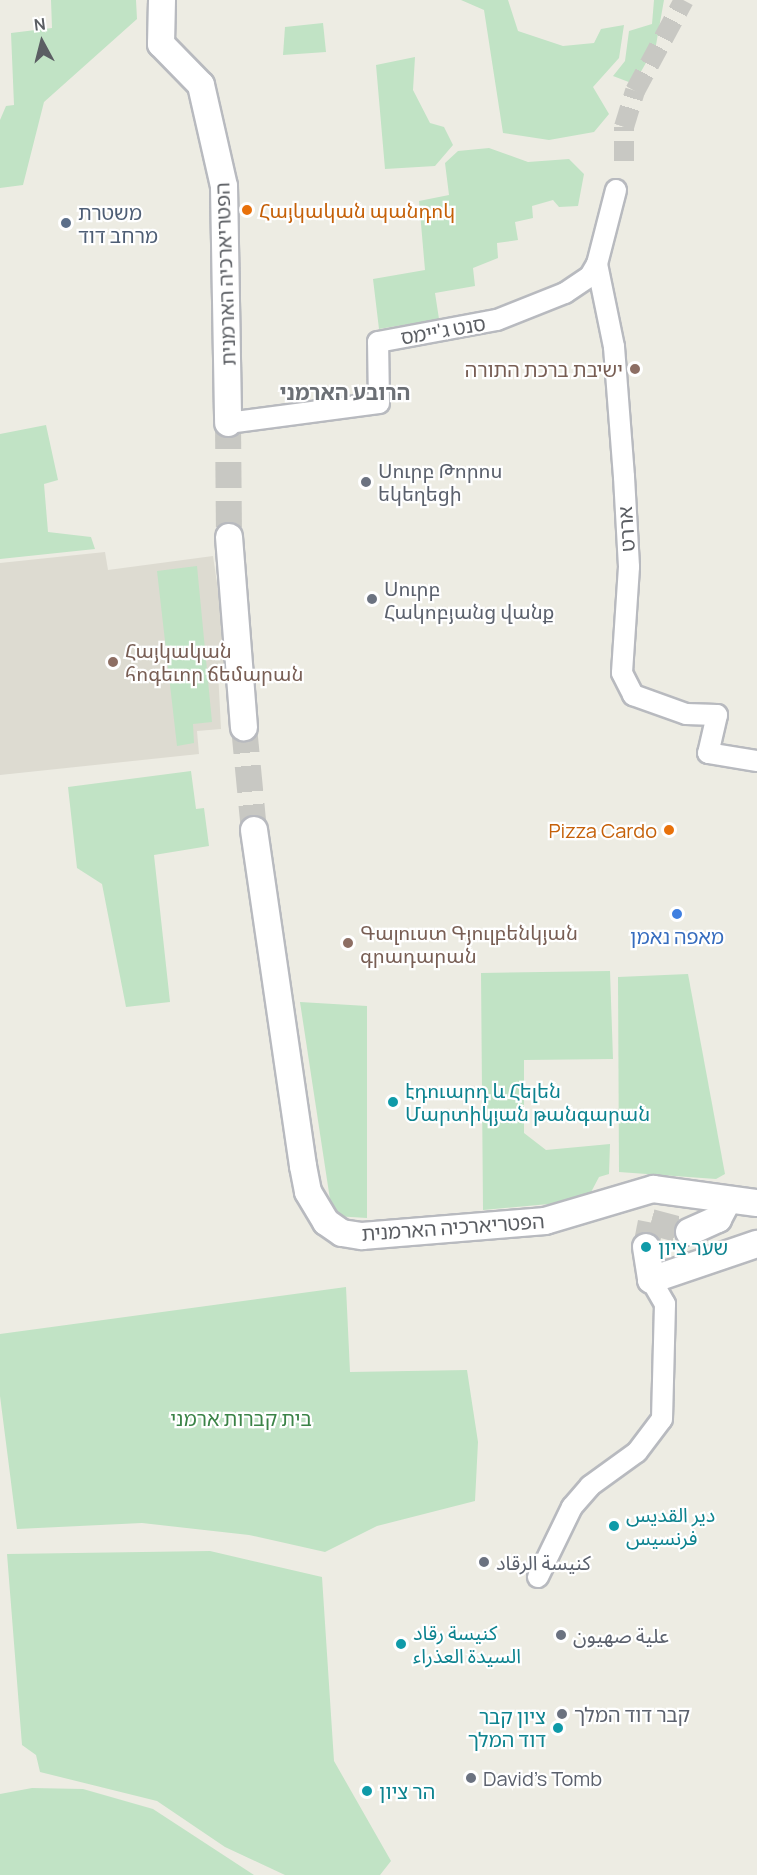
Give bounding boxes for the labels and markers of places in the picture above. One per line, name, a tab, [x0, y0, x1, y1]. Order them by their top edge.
place label: Հայկական պանդոկ	[259, 198, 455, 222]
place label: משטרת מרחב דוד	[78, 200, 158, 247]
marker: Հայկական պանդոկ	[240, 203, 254, 217]
marker: משטרת מרחב דוד	[59, 216, 73, 230]
place label: ישיבת ברכת התורה	[465, 357, 623, 381]
marker: ישיבת ברכת התורה	[628, 362, 642, 376]
place label: Սուրբ Թորոս եկեղեցի	[378, 458, 502, 505]
marker: Սուրբ Թորոս եկեղեցի	[359, 475, 373, 489]
place label: Սուրբ Հակոբյանց վանք	[384, 576, 555, 623]
marker: Սուրբ Հակոբյանց վանք	[365, 592, 379, 606]
place label: Հայկական հոգեւոր ճեմարան	[125, 638, 303, 685]
marker: Հայկական հոգեւոր ճեմարան	[106, 655, 120, 669]
place label: Pizza Cardo	[548, 818, 657, 842]
marker: Pizza Cardo	[662, 823, 676, 837]
marker: מאפה נאמן	[670, 907, 684, 921]
place label: Գալուստ Գյուլբենկյան գրադարան	[360, 920, 578, 967]
place label: מאפה נאמן	[630, 924, 724, 948]
marker: Գալուստ Գյուլբենկյան գրադարան	[341, 936, 355, 950]
place label: էդուարդ և Հելեն Մարտիկյան թանգարան	[405, 1078, 650, 1125]
marker: էդուարդ և Հելեն Մարտիկյան թանգարան	[386, 1095, 400, 1109]
place label: שער ציון	[658, 1235, 728, 1259]
marker: שער ציון	[639, 1240, 653, 1254]
place label: دير القديس فرنسيس	[626, 1502, 715, 1549]
marker: دير القديس فرنسيس	[607, 1519, 621, 1533]
place label: كنيسة الرقاد	[496, 1550, 591, 1574]
marker: كنيسة الرقاد	[477, 1555, 491, 1569]
place label: كنيسة رقاد السيدة العذراء	[413, 1620, 521, 1667]
place label: علية صهيون	[573, 1623, 669, 1647]
marker: علية صهيون	[554, 1628, 568, 1642]
marker: كنيسة رقاد السيدة العذراء	[394, 1637, 408, 1651]
place label: קבר דוד המלך	[574, 1702, 690, 1726]
place label: ציון קבר דוד המלך	[468, 1704, 546, 1751]
marker: קבר דוד המלך	[555, 1707, 569, 1721]
marker: ציון קבר דוד המלך	[551, 1721, 565, 1735]
place label: David's Tomb	[483, 1766, 602, 1790]
marker: David's Tomb	[464, 1771, 478, 1785]
place label: הר ציון	[379, 1779, 435, 1803]
marker: הר ציון	[360, 1784, 374, 1798]

